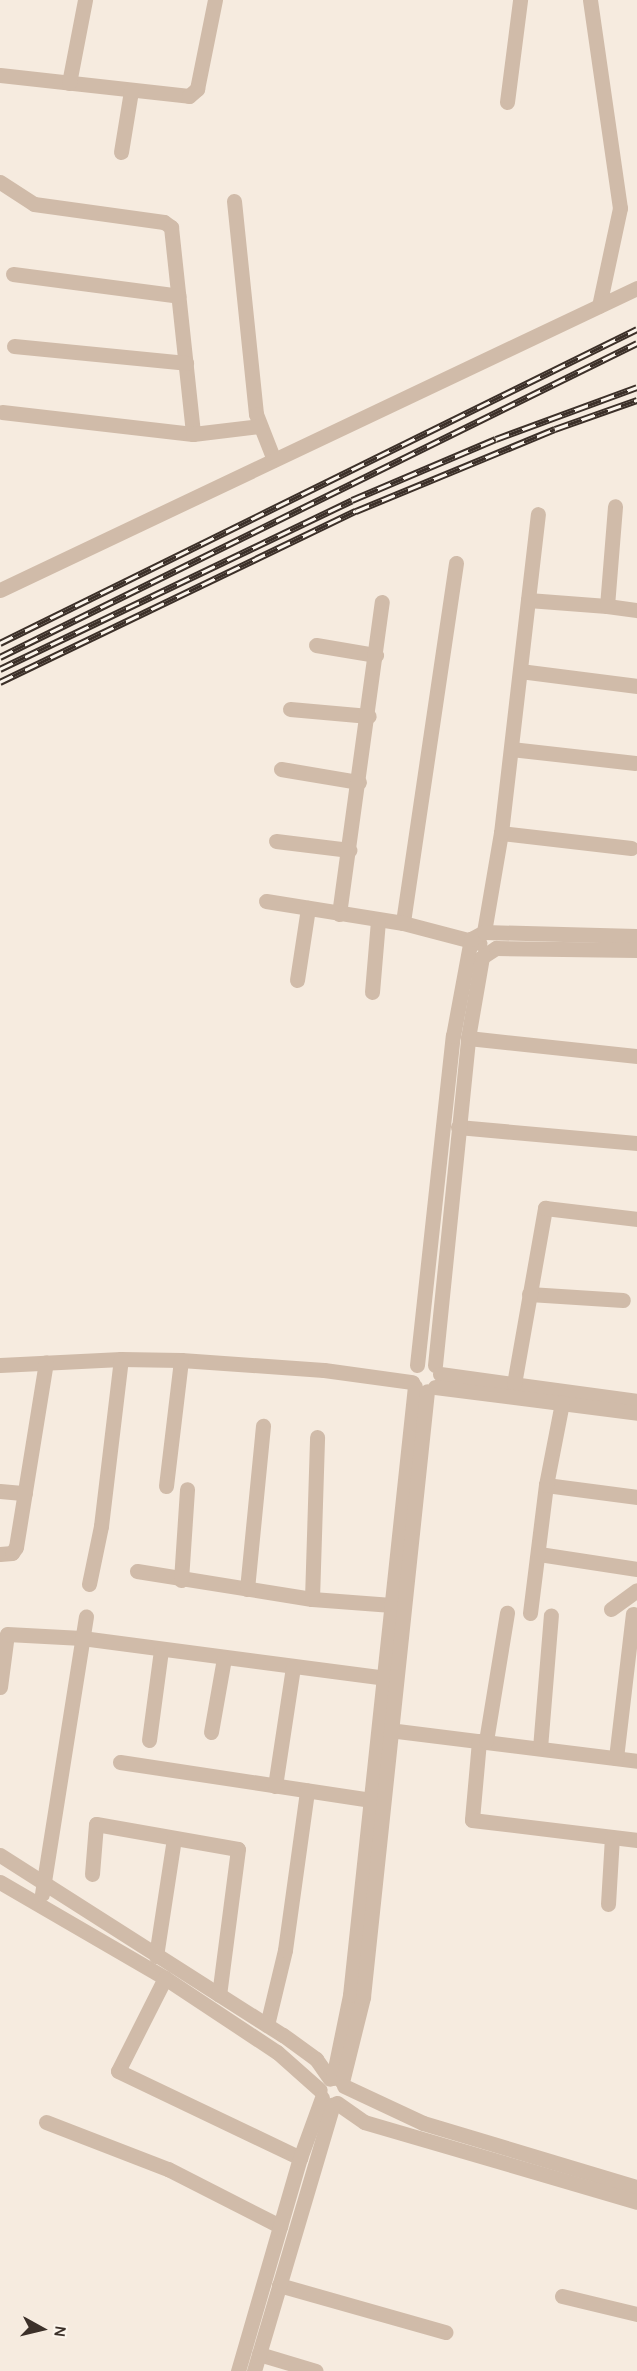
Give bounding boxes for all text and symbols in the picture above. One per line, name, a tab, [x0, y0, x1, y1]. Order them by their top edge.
north arrow	[12, 2299, 72, 2359]
text: N	[50, 2325, 71, 2339]

